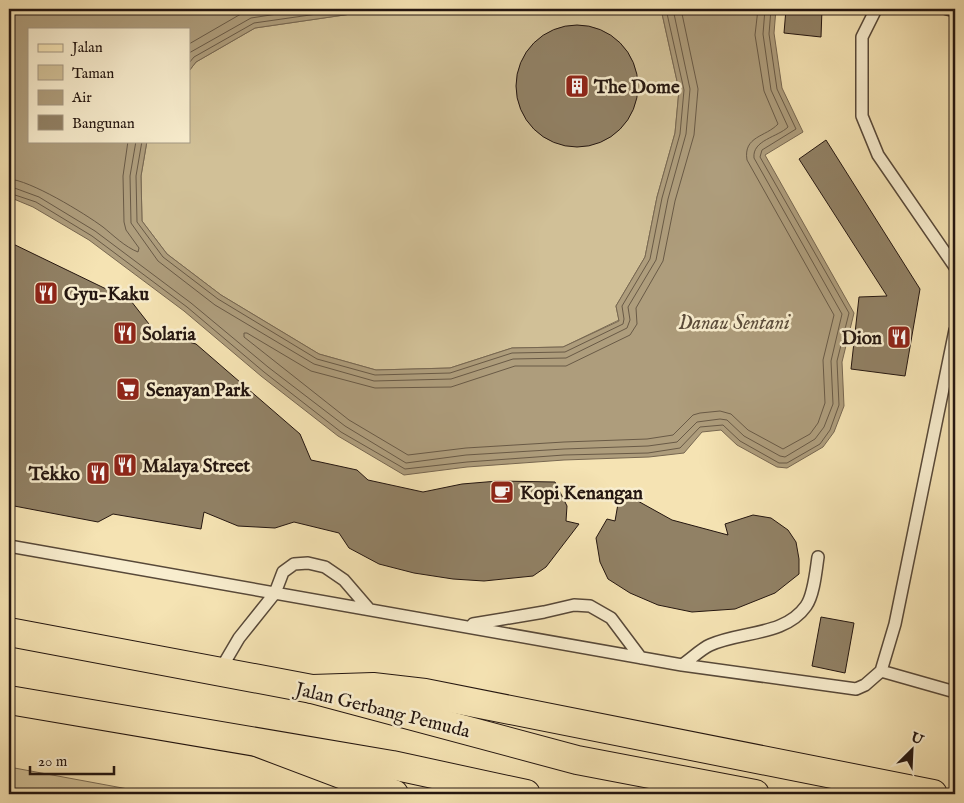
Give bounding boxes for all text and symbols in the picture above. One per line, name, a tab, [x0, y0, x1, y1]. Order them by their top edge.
legend	[28, 28, 190, 142]
text: Jalan	[70, 38, 103, 57]
text: Taman	[72, 64, 114, 83]
building icon: The Dome	[564, 73, 590, 99]
place label: The Dome	[593, 76, 680, 100]
text: Air	[71, 88, 92, 107]
text: Bangunan	[72, 114, 135, 133]
restaurant icon: Gyu-Kaku	[33, 280, 59, 306]
place label: Gyu-Kaku	[64, 283, 149, 307]
water label: Danau Sentani	[678, 311, 791, 336]
restaurant icon: Solaria	[112, 320, 138, 346]
place label: Solaria	[142, 323, 196, 347]
restaurant icon: Dion	[886, 324, 912, 350]
place label: Dion	[841, 327, 882, 351]
supermarket icon: Senayan Park	[115, 376, 141, 402]
place label: Senayan Park	[146, 379, 251, 403]
restaurant icon: Malaya Street	[112, 452, 138, 478]
place label: Malaya Street	[142, 455, 251, 479]
restaurant icon: Tekko	[85, 460, 111, 486]
place label: Tekko	[28, 463, 80, 487]
cafe icon: Kopi Kenangan	[489, 479, 515, 505]
place label: Kopi Kenangan	[520, 482, 643, 506]
street label: Jalan Gerbang Pemuda	[291, 677, 473, 744]
north arrow	[886, 726, 936, 776]
text: U	[907, 728, 927, 750]
scale bar	[30, 743, 114, 775]
text: 20 m	[38, 752, 68, 771]

